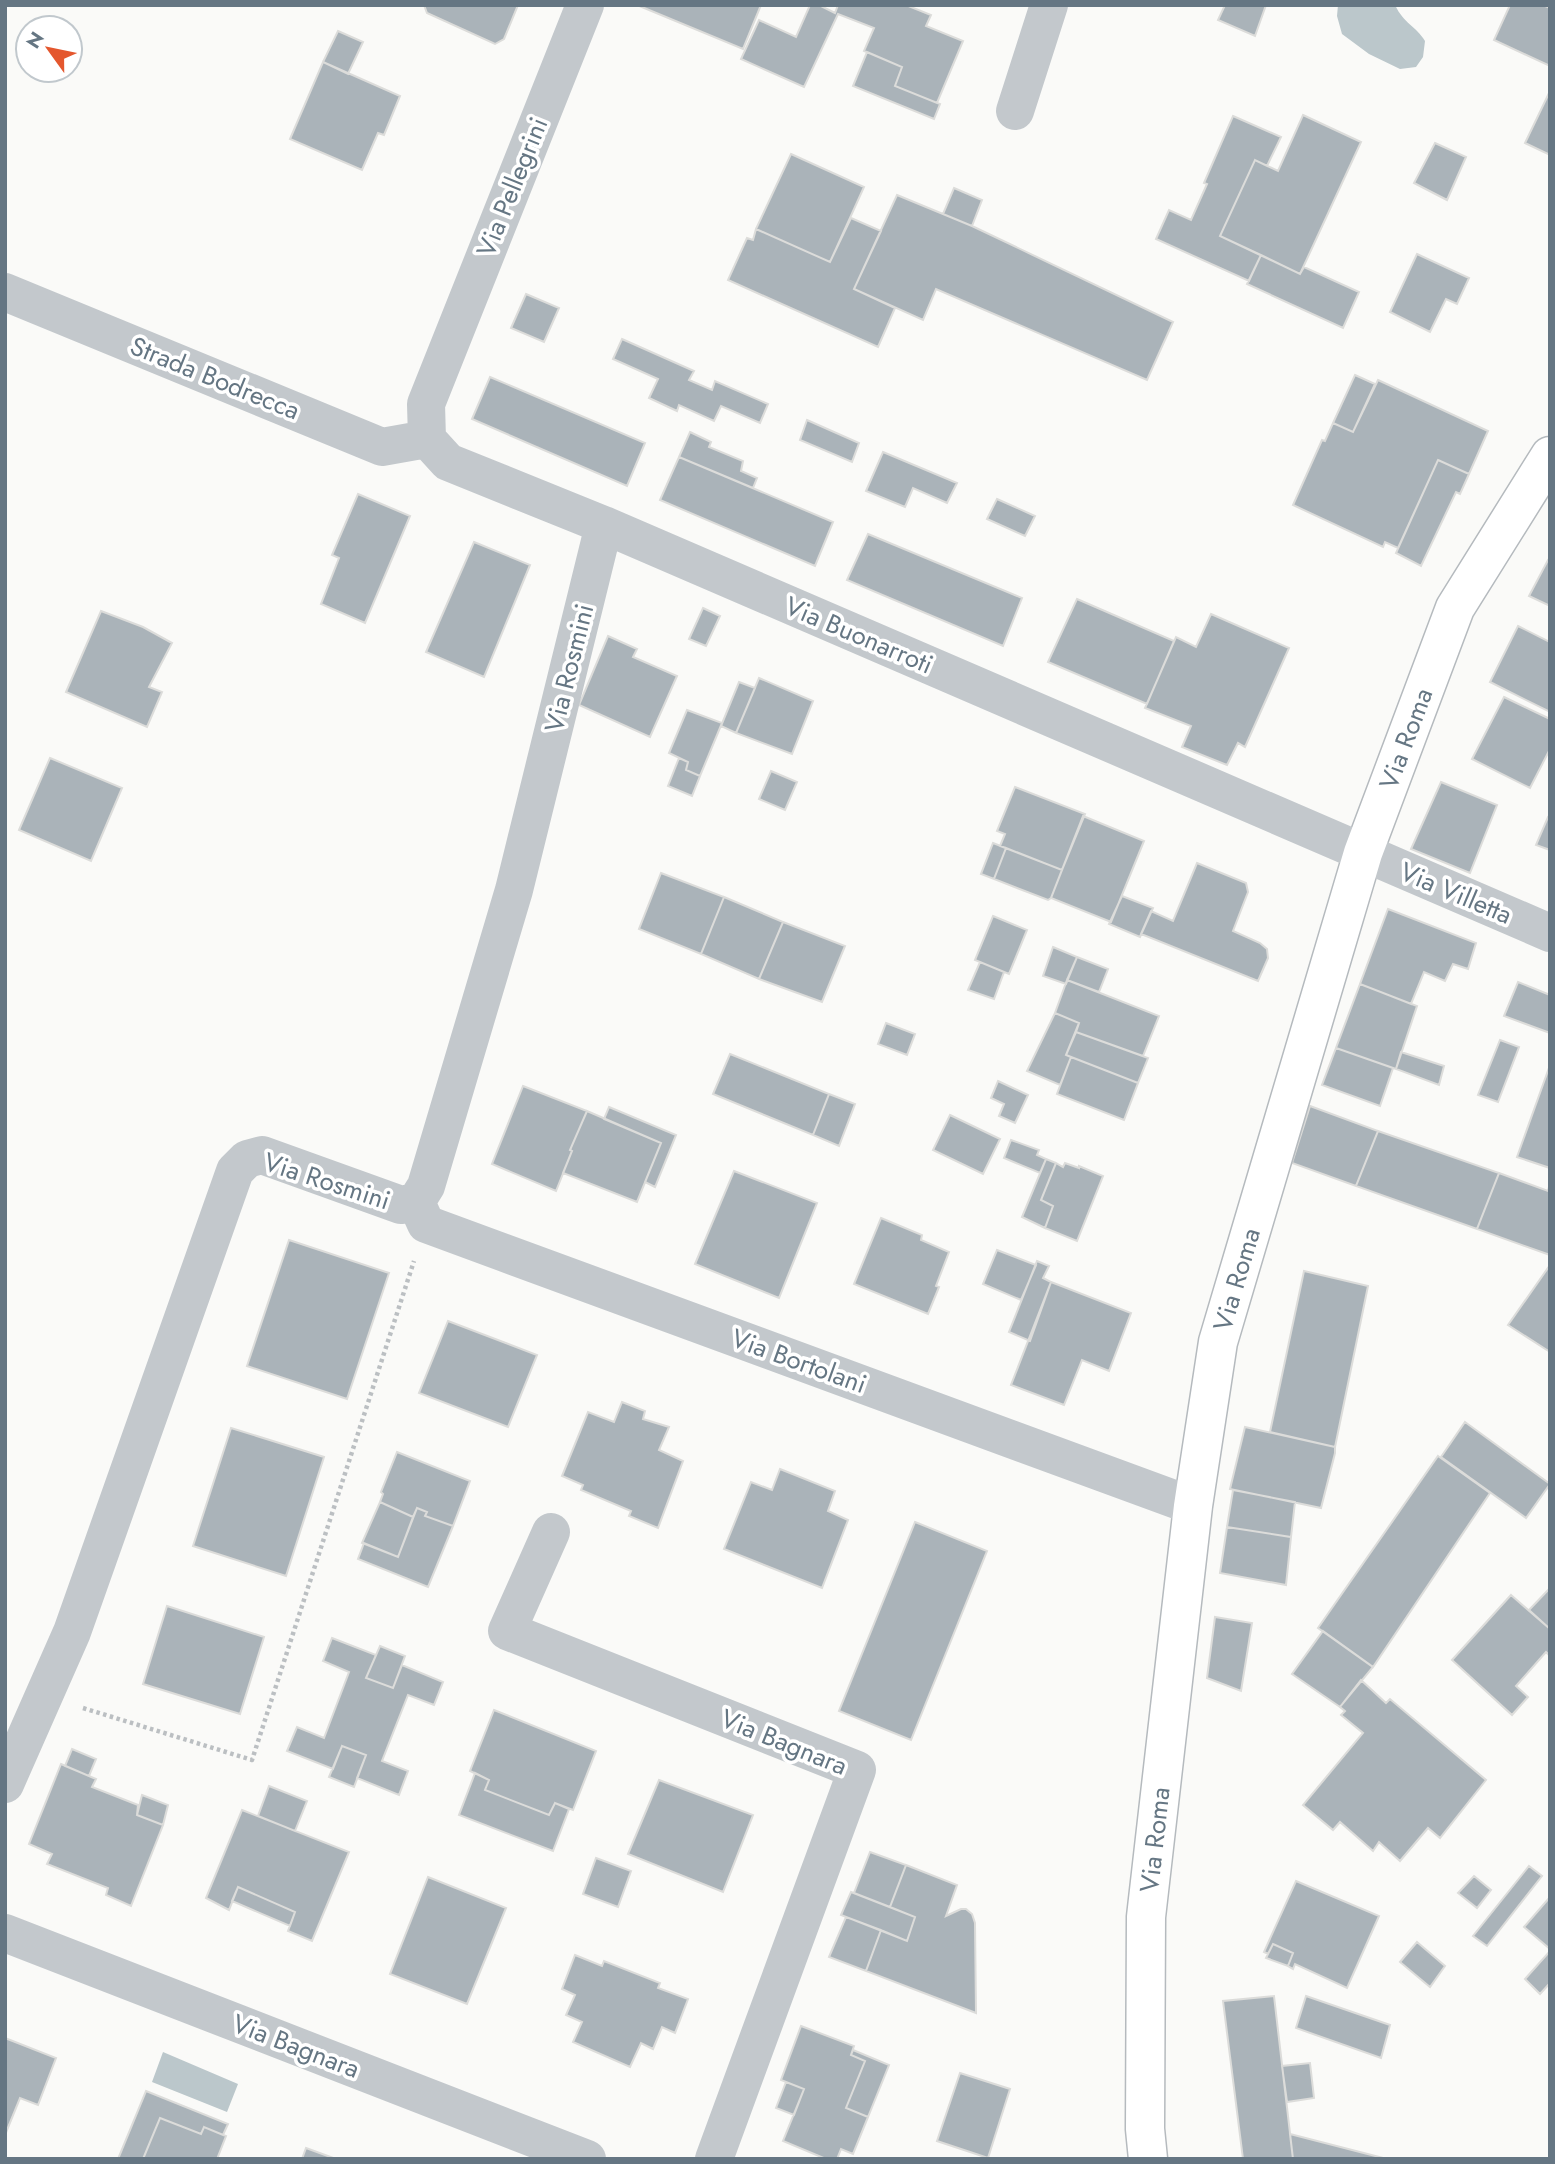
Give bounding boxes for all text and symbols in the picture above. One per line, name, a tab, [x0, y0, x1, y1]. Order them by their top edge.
north arrow	[14, 14, 84, 84]
text: N	[20, 26, 51, 54]
street label: Via Pellegrini	[467, 112, 557, 262]
street label: Strada Bodrecca	[125, 327, 305, 429]
street label: Via Buonarroti	[779, 587, 939, 683]
street label: Via Rosmini	[535, 600, 603, 736]
street label: Via Roma	[1370, 682, 1442, 795]
street label: Via Villetta	[1394, 852, 1518, 934]
street label: Via Rosmini	[259, 1143, 395, 1219]
street label: Via Roma	[1203, 1223, 1270, 1336]
street label: Via Bortolani	[726, 1319, 872, 1403]
street label: Via Bagnara	[715, 1699, 853, 1785]
street label: Via Roma	[1130, 1785, 1180, 1894]
street label: Via Bagnara	[227, 2004, 365, 2088]

